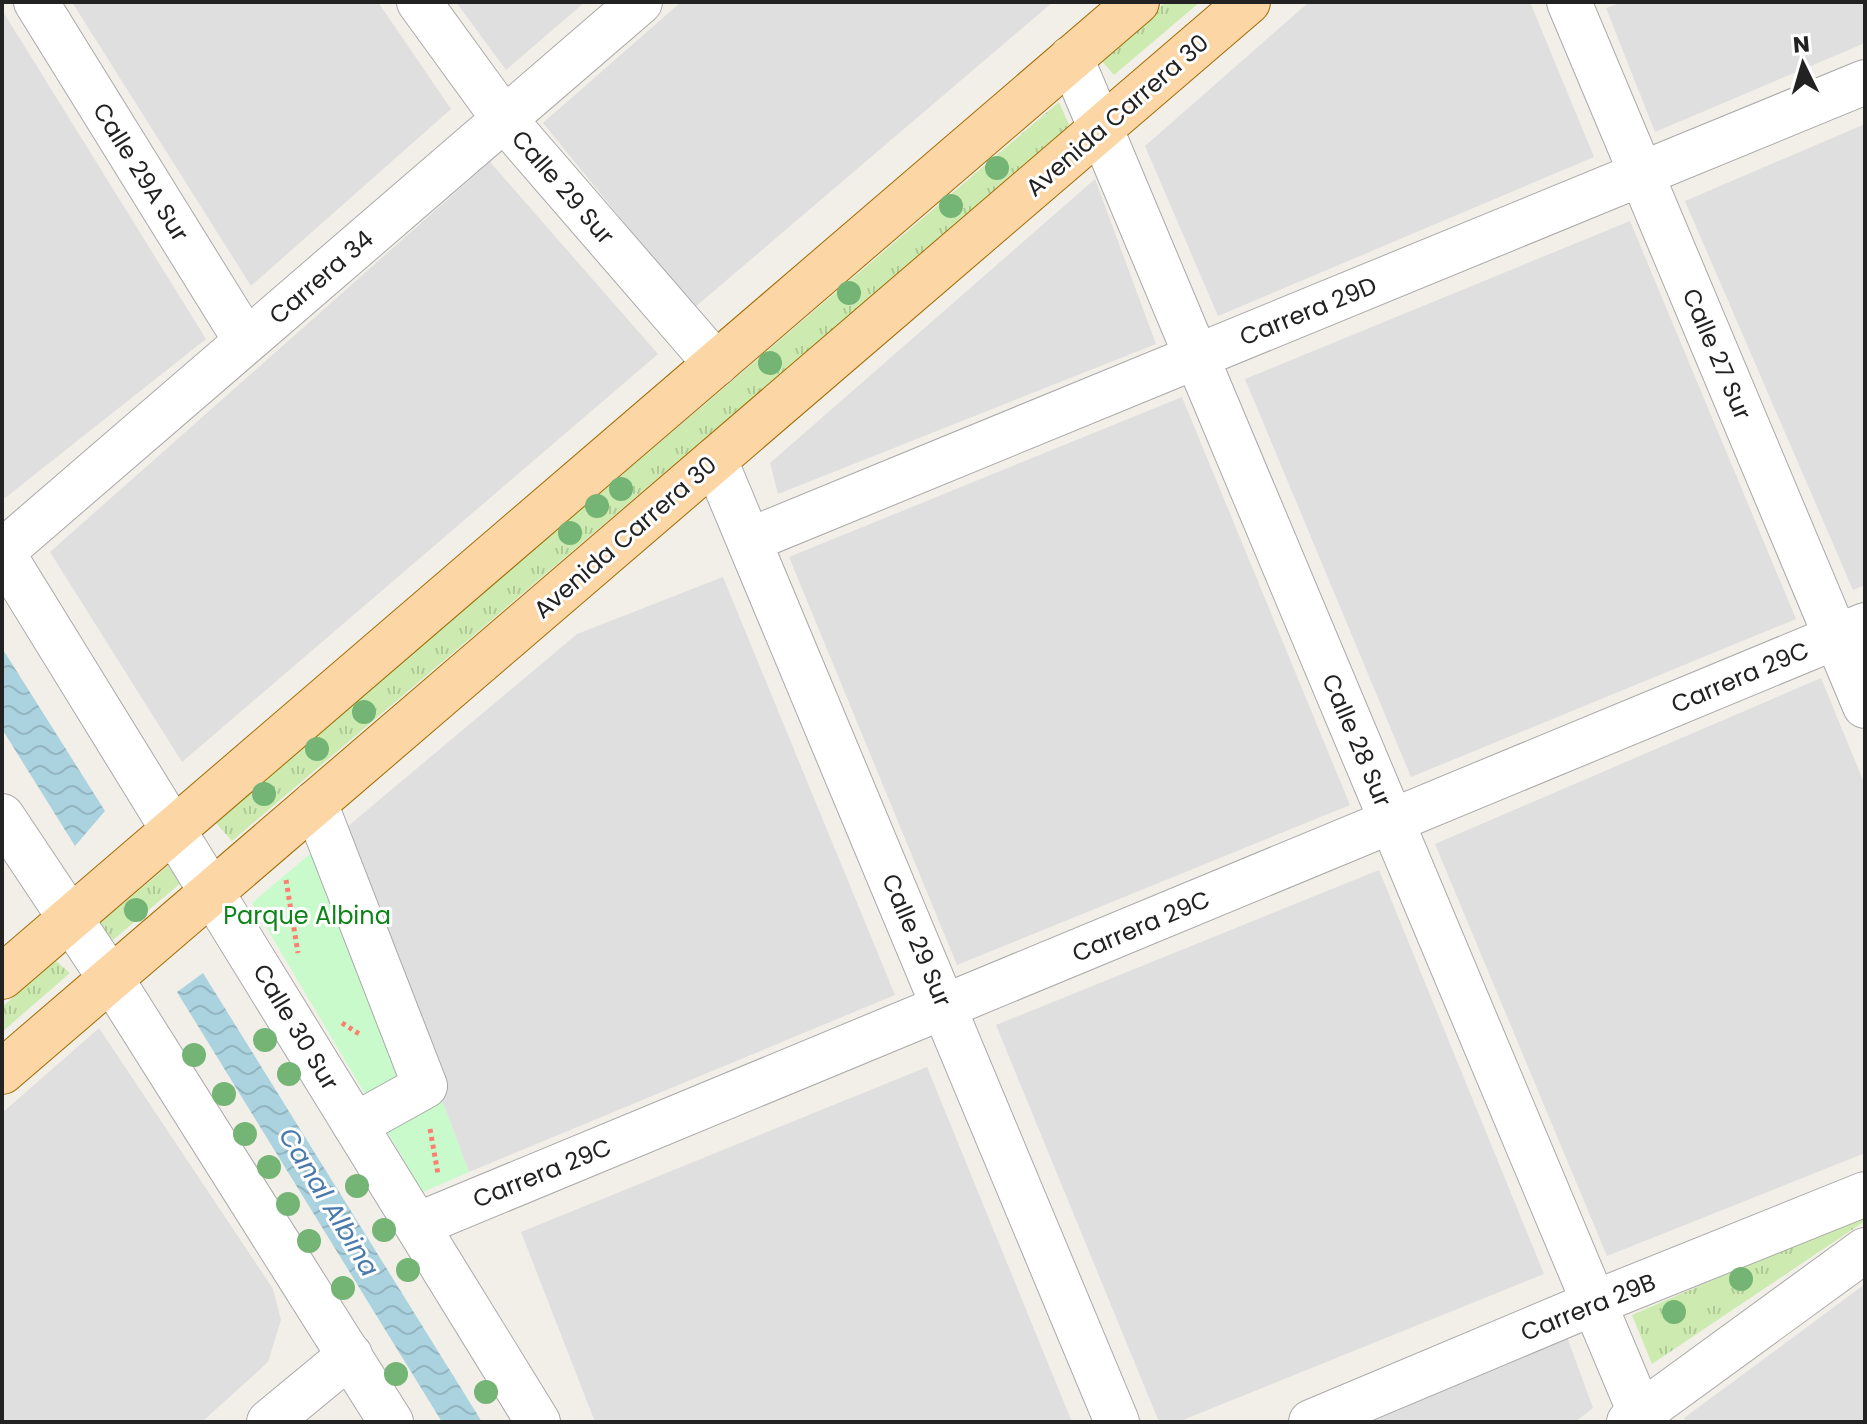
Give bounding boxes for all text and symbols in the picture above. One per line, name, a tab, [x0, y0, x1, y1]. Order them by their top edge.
north arrow	[1763, 24, 1843, 104]
street label: Avenida Carrera 30	[1018, 26, 1216, 204]
text: N	[1792, 28, 1811, 61]
street label: Calle 29A Sur	[85, 96, 197, 248]
street label: Calle 29 Sur	[504, 123, 622, 251]
street label: Carrera 34	[262, 222, 380, 332]
street label: Carrera 29D	[1235, 269, 1381, 353]
street label: Calle 27 Sur	[1675, 283, 1759, 425]
street label: Avenida Carrera 30	[526, 448, 724, 626]
street label: Carrera 29C	[1666, 633, 1814, 721]
street label: Calle 28 Sur	[1314, 668, 1400, 812]
street label: Calle 29 Sur	[874, 868, 960, 1012]
street label: Carrera 29C	[1067, 882, 1215, 970]
park label: Parque Albina	[223, 899, 391, 932]
street label: Calle 30 Sur	[245, 958, 347, 1096]
water label: Canal Albina	[270, 1121, 388, 1283]
street label: Carrera 29C	[468, 1130, 616, 1216]
street label: Carrera 29B	[1516, 1265, 1660, 1349]

